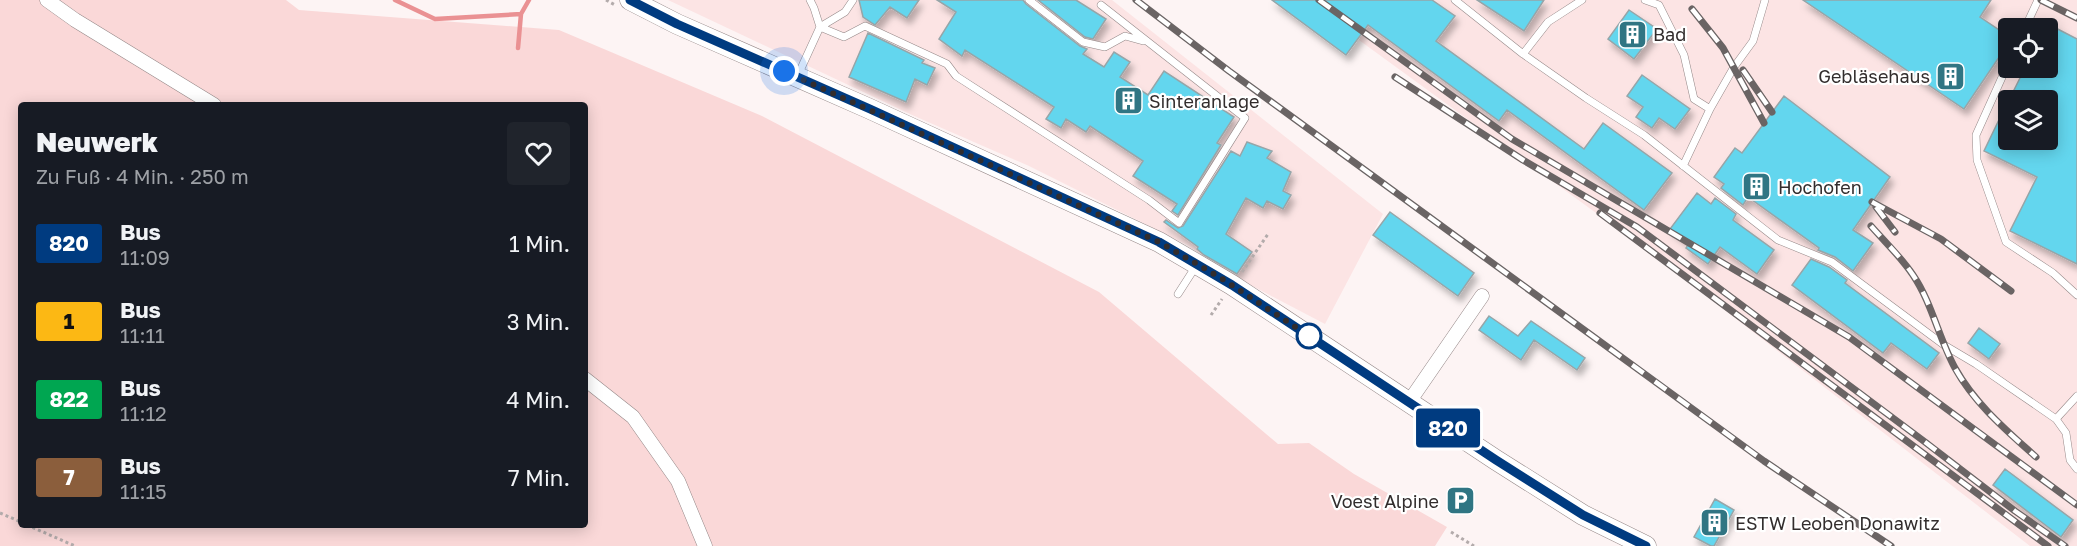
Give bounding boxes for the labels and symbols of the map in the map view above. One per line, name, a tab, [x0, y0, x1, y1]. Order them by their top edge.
building icon: Bad	[1616, 18, 1648, 50]
place label: Bad	[1653, 23, 1686, 45]
your location	[769, 56, 799, 86]
building icon: Gebläsehaus	[1935, 60, 1967, 92]
place label: Gebläsehaus	[1818, 65, 1930, 87]
building icon: Sinteranlage	[1112, 85, 1144, 117]
place label: Sinteranlage	[1149, 90, 1259, 112]
building icon: Hochofen	[1741, 171, 1773, 203]
place label: Hochofen	[1778, 176, 1862, 198]
unlabelled marker	[1296, 323, 1322, 349]
line badge: 820	[1414, 408, 1482, 448]
parking icon: Voest Alpine	[1444, 485, 1476, 517]
place label: Voest Alpine	[1331, 490, 1439, 512]
building icon: ESTW Leoben Donawitz	[1698, 507, 1730, 539]
place label: ESTW Leoben Donawitz	[1735, 512, 1940, 534]

